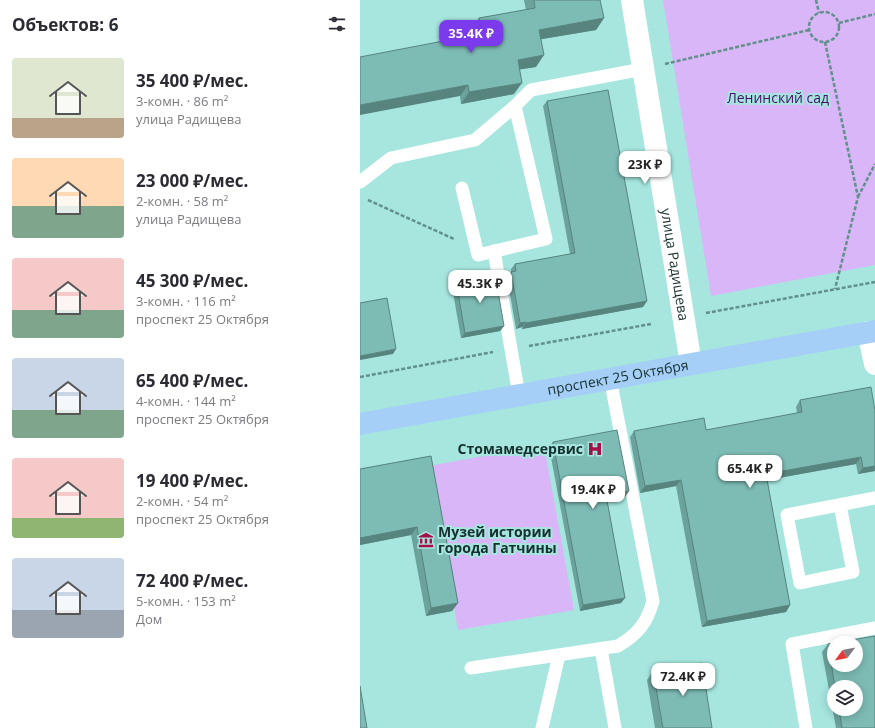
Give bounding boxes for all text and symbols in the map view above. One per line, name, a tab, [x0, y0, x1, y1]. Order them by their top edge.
text: Объектов: 6	[12, 13, 118, 36]
icon: filters	[326, 13, 348, 35]
pin: 35.4K ₽	[434, 20, 508, 54]
text: 35.4K ₽	[448, 24, 494, 42]
text: 35 400 ₽/мес.	[136, 69, 248, 92]
icon: home	[44, 74, 92, 122]
park label: Ленинский сад	[727, 88, 829, 107]
text: 3-комн. · 86 m²	[136, 92, 228, 110]
text: улица Радищева	[136, 110, 241, 128]
pin: 23K ₽	[617, 151, 673, 185]
text: 23K ₽	[628, 155, 662, 173]
text: 23 000 ₽/мес.	[136, 169, 248, 192]
icon: home	[44, 174, 92, 222]
text: 2-комн. · 58 m²	[136, 192, 228, 210]
street label: улица Радищева	[657, 207, 694, 322]
text: улица Радищева	[136, 210, 241, 228]
text: 45 300 ₽/мес.	[136, 269, 248, 292]
pin: 45.3K ₽	[443, 270, 517, 304]
icon: home	[44, 274, 92, 322]
text: 45.3K ₽	[457, 274, 503, 292]
text: 3-комн. · 116 m²	[136, 292, 236, 310]
text: проспект 25 Октября	[136, 310, 269, 328]
street label: проспект 25 Октября	[546, 355, 690, 399]
text: 65 400 ₽/мес.	[136, 369, 248, 392]
icon: home	[44, 374, 92, 422]
text: 4-комн. · 144 m²	[136, 392, 236, 410]
text: проспект 25 Октября	[136, 410, 269, 428]
place label: Стомамедсервис	[458, 439, 583, 458]
hospital icon: Стомамедсервис	[586, 440, 604, 458]
pin: 65.4K ₽	[713, 455, 787, 489]
text: 65.4K ₽	[727, 459, 773, 477]
text: 19 400 ₽/мес.	[136, 469, 248, 492]
icon: home	[44, 474, 92, 522]
pin: 19.4K ₽	[556, 476, 630, 510]
text: 19.4K ₽	[570, 480, 616, 498]
text: 2-комн. · 54 m²	[136, 492, 228, 510]
text: проспект 25 Октября	[136, 510, 269, 528]
place label: Музей истории города Гатчины	[438, 522, 557, 557]
museum icon: Музей истории города Гатчины	[417, 531, 435, 549]
text: 72 400 ₽/мес.	[136, 569, 248, 592]
icon: home	[44, 574, 92, 622]
text: 5-комн. · 153 m²	[136, 592, 236, 610]
text: Дом	[136, 610, 162, 628]
north arrow	[827, 636, 863, 672]
map controls	[827, 636, 863, 716]
pin: 72.4K ₽	[646, 663, 720, 697]
text: 72.4K ₽	[660, 667, 706, 685]
button: layers	[827, 680, 863, 716]

